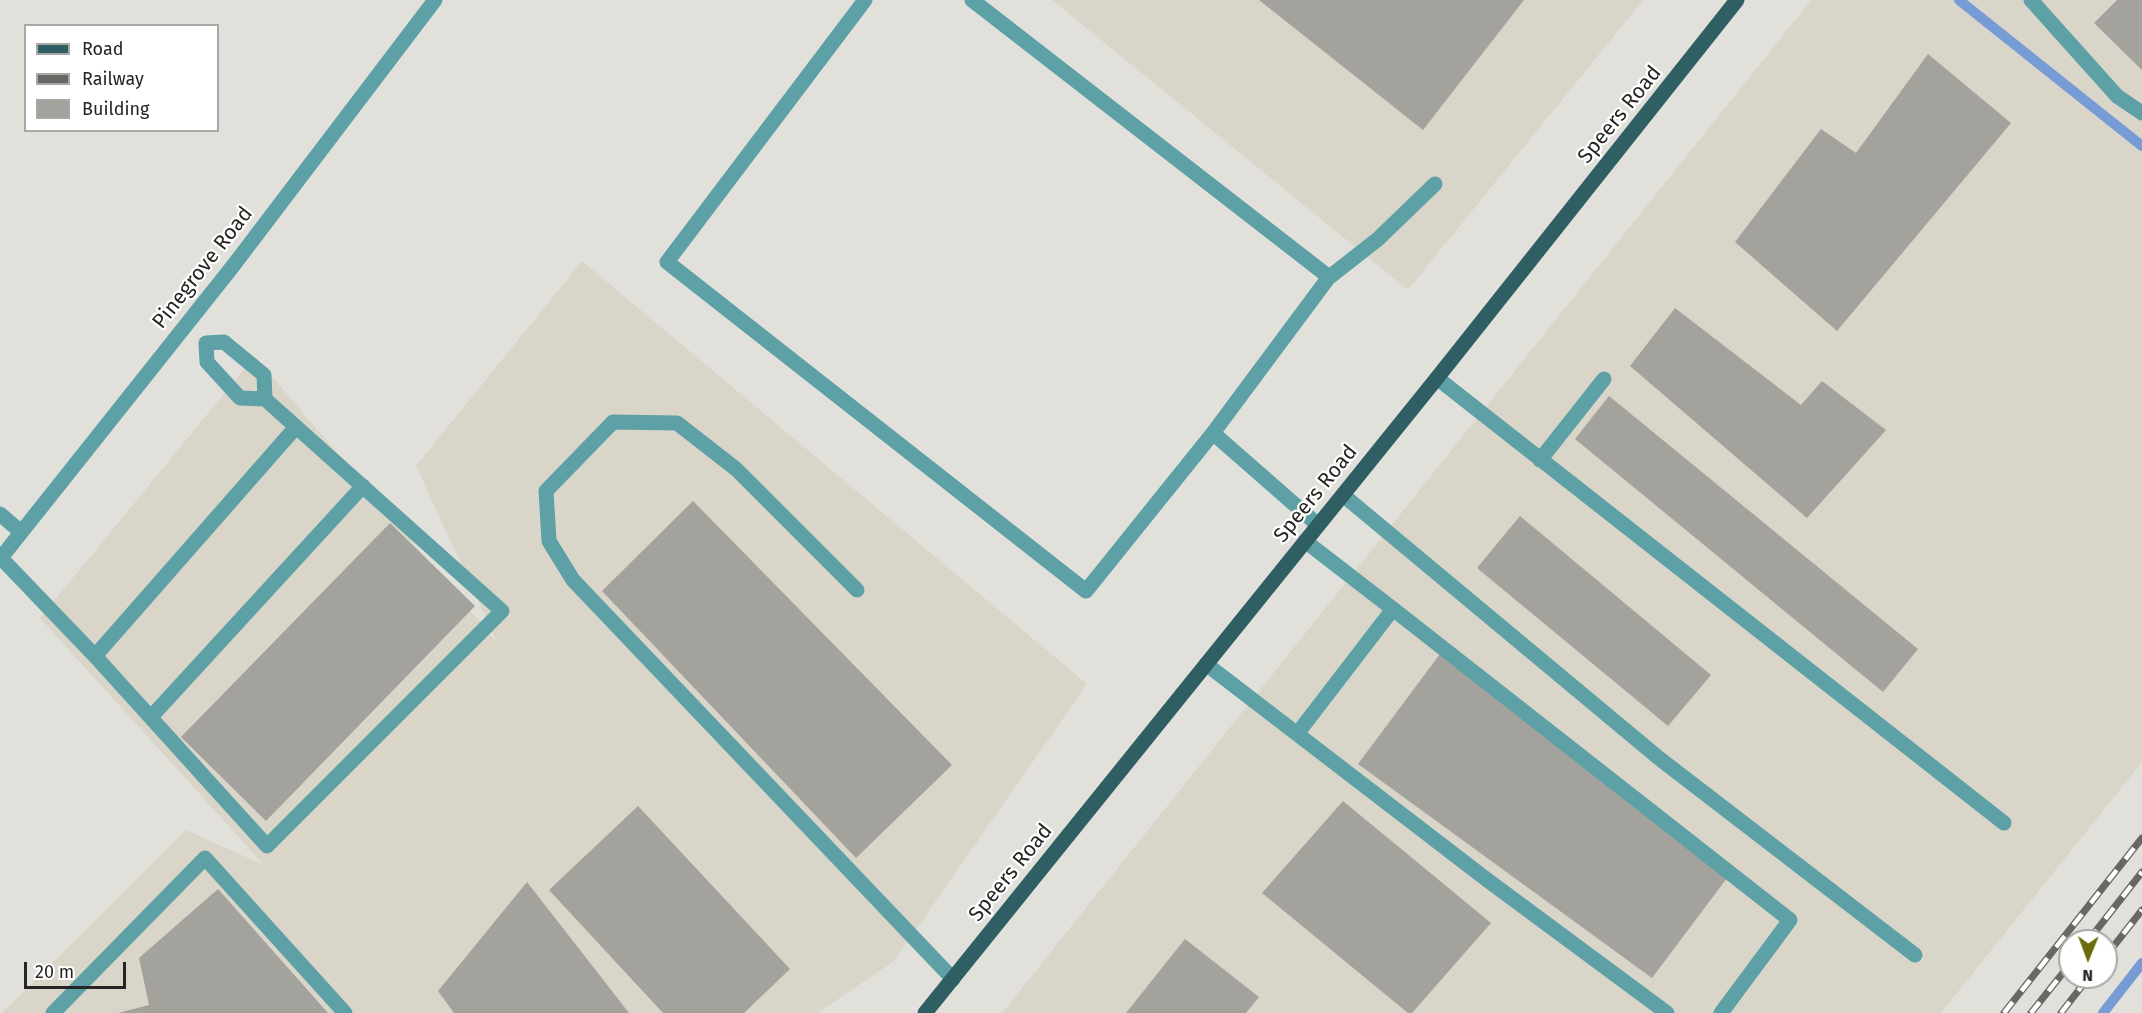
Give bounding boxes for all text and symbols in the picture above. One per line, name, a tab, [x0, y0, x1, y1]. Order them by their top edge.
legend	[24, 24, 219, 132]
text: Road	[82, 38, 124, 60]
street label: Speers Road	[1573, 61, 1667, 169]
text: Railway	[82, 68, 144, 90]
text: Building	[82, 98, 149, 120]
street label: Pinegrove Road	[147, 202, 259, 334]
street label: Speers Road	[1269, 440, 1363, 548]
street label: Speers Road	[964, 819, 1058, 927]
north arrow	[2058, 929, 2118, 989]
scale bar	[27, 950, 129, 988]
text: 20 m	[35, 961, 74, 983]
text: N	[2082, 966, 2093, 985]

